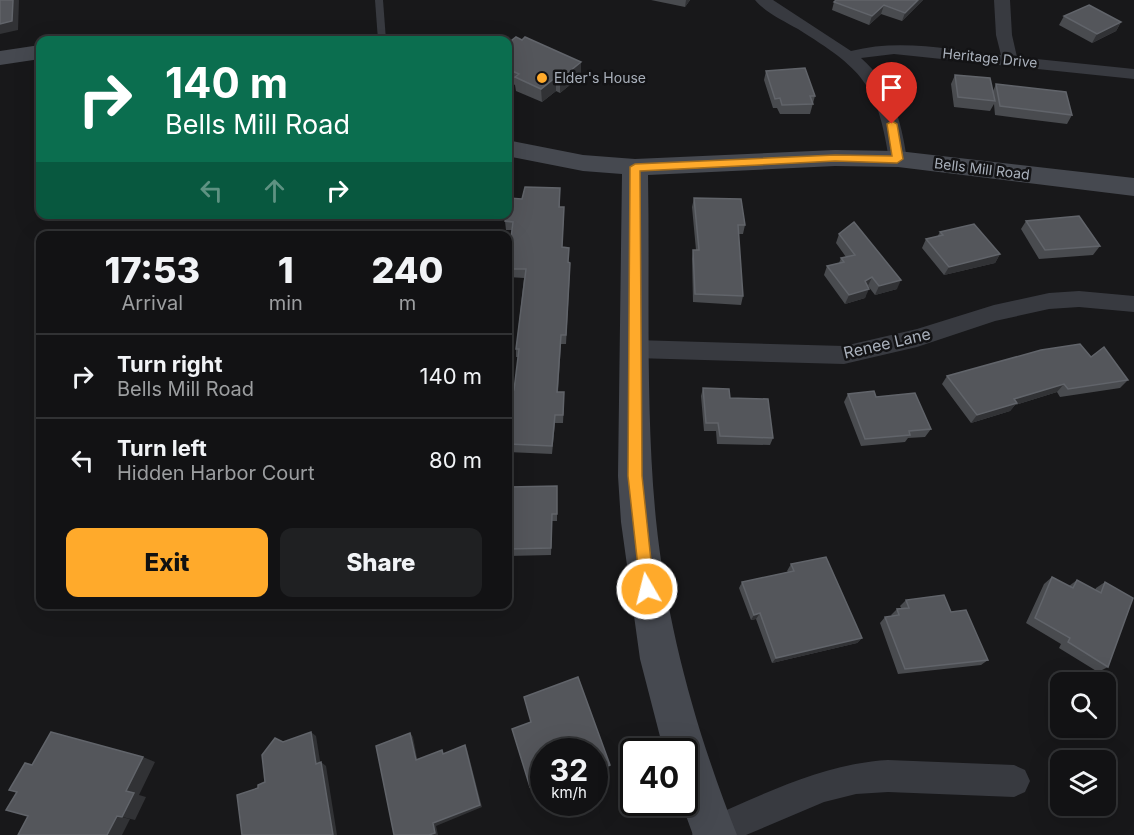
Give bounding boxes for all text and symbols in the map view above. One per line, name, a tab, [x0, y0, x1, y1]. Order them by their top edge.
street label: Heritage Drive	[942, 44, 1038, 71]
text: 140 m	[165, 57, 288, 108]
icon: right	[66, 60, 144, 138]
pin	[866, 62, 917, 124]
place label: Elder's House	[554, 69, 646, 86]
marker: Elder's House	[535, 71, 549, 85]
icon: arrive	[875, 71, 908, 104]
text: Bells Mill Road	[165, 108, 350, 141]
street label: Bells Mill Road	[933, 154, 1031, 183]
icon: left	[195, 174, 228, 207]
icon: ahead	[258, 174, 291, 207]
icon: right	[321, 174, 354, 207]
text: 17:53	[105, 248, 200, 292]
text: 1	[278, 248, 294, 292]
text: 240	[371, 248, 443, 292]
text: Arrival	[122, 291, 183, 315]
text: min	[269, 291, 303, 315]
text: m	[399, 291, 416, 315]
street label: Renee Lane	[841, 323, 933, 363]
text: Turn right	[117, 351, 223, 377]
icon: right	[66, 360, 99, 393]
text: 140 m	[420, 363, 482, 389]
text: Bells Mill Road	[117, 377, 254, 401]
text: Turn left	[117, 435, 207, 461]
icon: left	[66, 444, 99, 477]
text: 80 m	[429, 447, 482, 473]
text: Hidden Harbor Court	[117, 461, 314, 485]
button: Exit	[66, 528, 268, 597]
button: Share	[280, 528, 482, 597]
position arrow	[615, 557, 679, 621]
map controls	[1050, 672, 1116, 816]
button: search	[1050, 672, 1116, 738]
speed limit sign: 40	[620, 738, 698, 816]
button: layers	[1050, 750, 1116, 816]
text: 32	[550, 752, 588, 788]
text: km/h	[551, 783, 587, 802]

